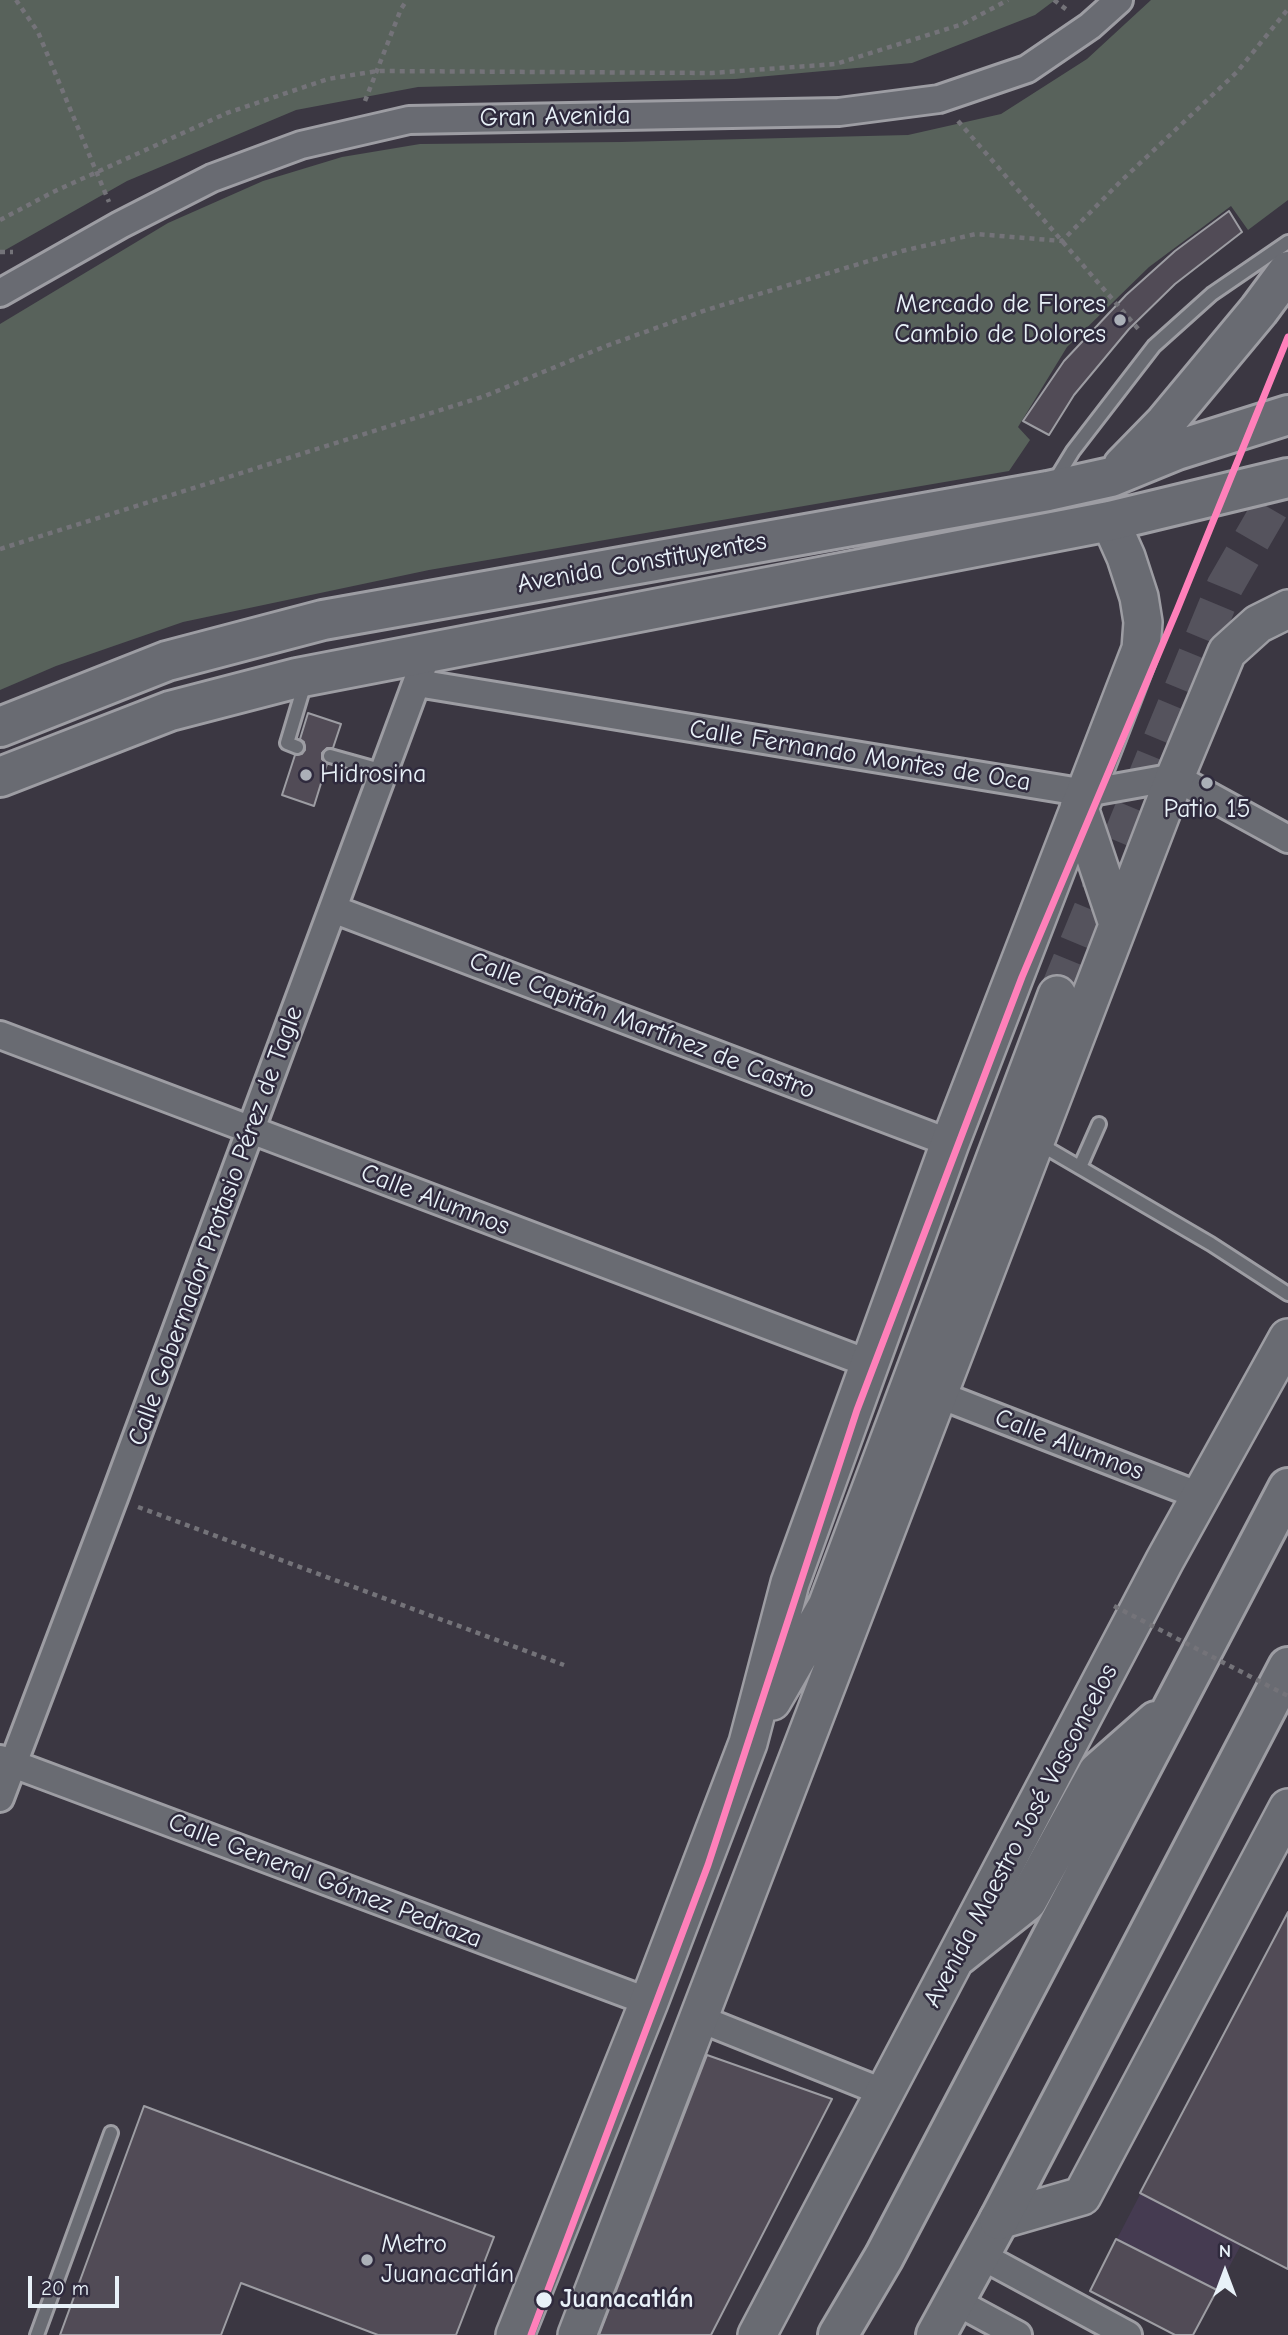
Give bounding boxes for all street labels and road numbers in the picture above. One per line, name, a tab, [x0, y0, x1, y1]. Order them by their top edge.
street label: Gran Avenida	[479, 100, 631, 134]
street label: Avenida Constituyentes	[515, 526, 769, 600]
street label: Calle Fernando Montes de Oca	[687, 714, 1033, 798]
street label: Calle Capitán Martínez de Castro	[465, 946, 819, 1106]
street label: Calle Gobernador Protasio Pérez de Tagle	[122, 1002, 310, 1450]
street label: Calle Alumnos	[356, 1157, 514, 1243]
street label: Calle Alumnos	[990, 1402, 1148, 1488]
street label: Avenida Maestro José Vasconcelos	[917, 1659, 1125, 2013]
street label: Calle General Gómez Pedraza	[164, 1807, 486, 1955]

